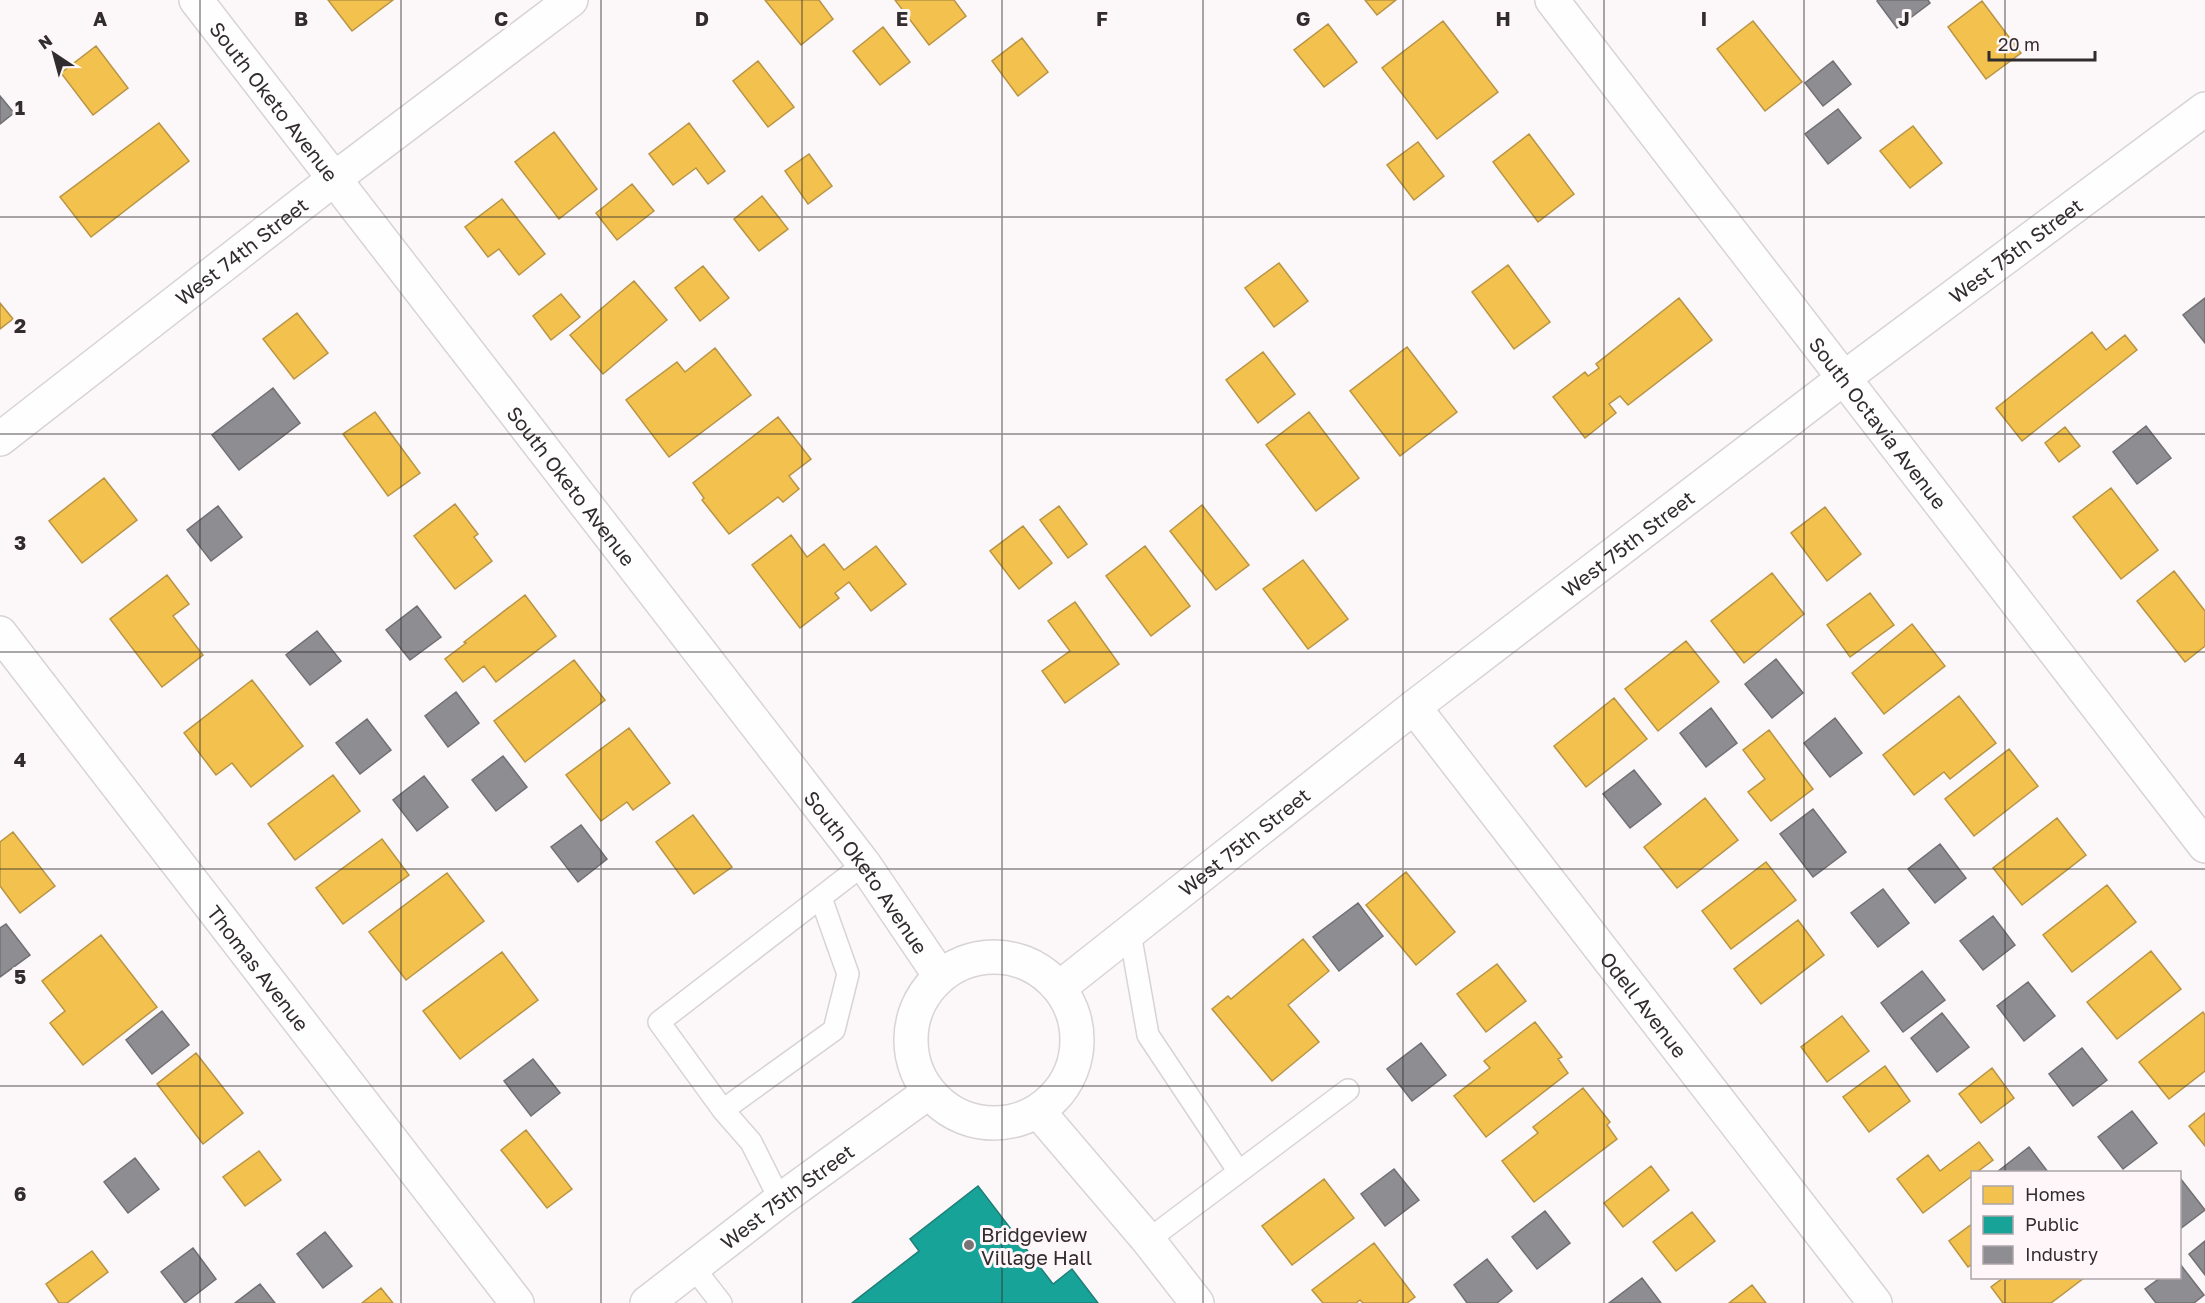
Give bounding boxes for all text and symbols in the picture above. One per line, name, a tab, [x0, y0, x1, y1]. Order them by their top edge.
text: A	[93, 6, 107, 30]
text: B	[294, 6, 308, 30]
text: C	[494, 6, 508, 30]
text: D	[695, 6, 709, 30]
text: E	[896, 6, 908, 30]
text: F	[1096, 6, 1108, 30]
text: G	[1296, 6, 1310, 30]
text: H	[1495, 6, 1511, 30]
text: I	[1701, 6, 1707, 30]
text: J	[1898, 6, 1910, 30]
street label: South Oketo Avenue	[205, 17, 343, 186]
north arrow	[24, 24, 84, 84]
scale bar	[1989, 24, 2096, 62]
text: N	[34, 30, 56, 54]
text: 20 m	[1998, 33, 2040, 55]
text: 1	[15, 95, 25, 119]
street label: West 74th Street	[171, 192, 312, 310]
street label: West 75th Street	[1944, 193, 2087, 308]
text: 2	[14, 313, 26, 337]
street label: South Octavia Avenue	[1805, 332, 1952, 513]
street label: South Oketo Avenue	[502, 401, 641, 570]
street label: West 75th Street	[1557, 485, 1699, 602]
text: 3	[14, 530, 26, 554]
text: 4	[14, 747, 26, 771]
street label: West 75th Street	[1174, 782, 1314, 901]
street label: South Oketo Avenue	[800, 786, 933, 958]
street label: Thomas Avenue	[202, 900, 314, 1035]
street label: Odell Avenue	[1596, 947, 1692, 1062]
text: 5	[14, 964, 26, 988]
street label: West 75th Street	[715, 1139, 858, 1254]
legend	[1971, 1171, 2181, 1279]
text: 6	[14, 1181, 26, 1205]
text: Homes	[2025, 1183, 2085, 1205]
text: Public	[2025, 1213, 2079, 1235]
place label: Bridgeview Village Hall	[981, 1222, 1092, 1269]
marker: Bridgeview Village Hall	[962, 1238, 976, 1252]
text: Industry	[2025, 1243, 2098, 1265]

